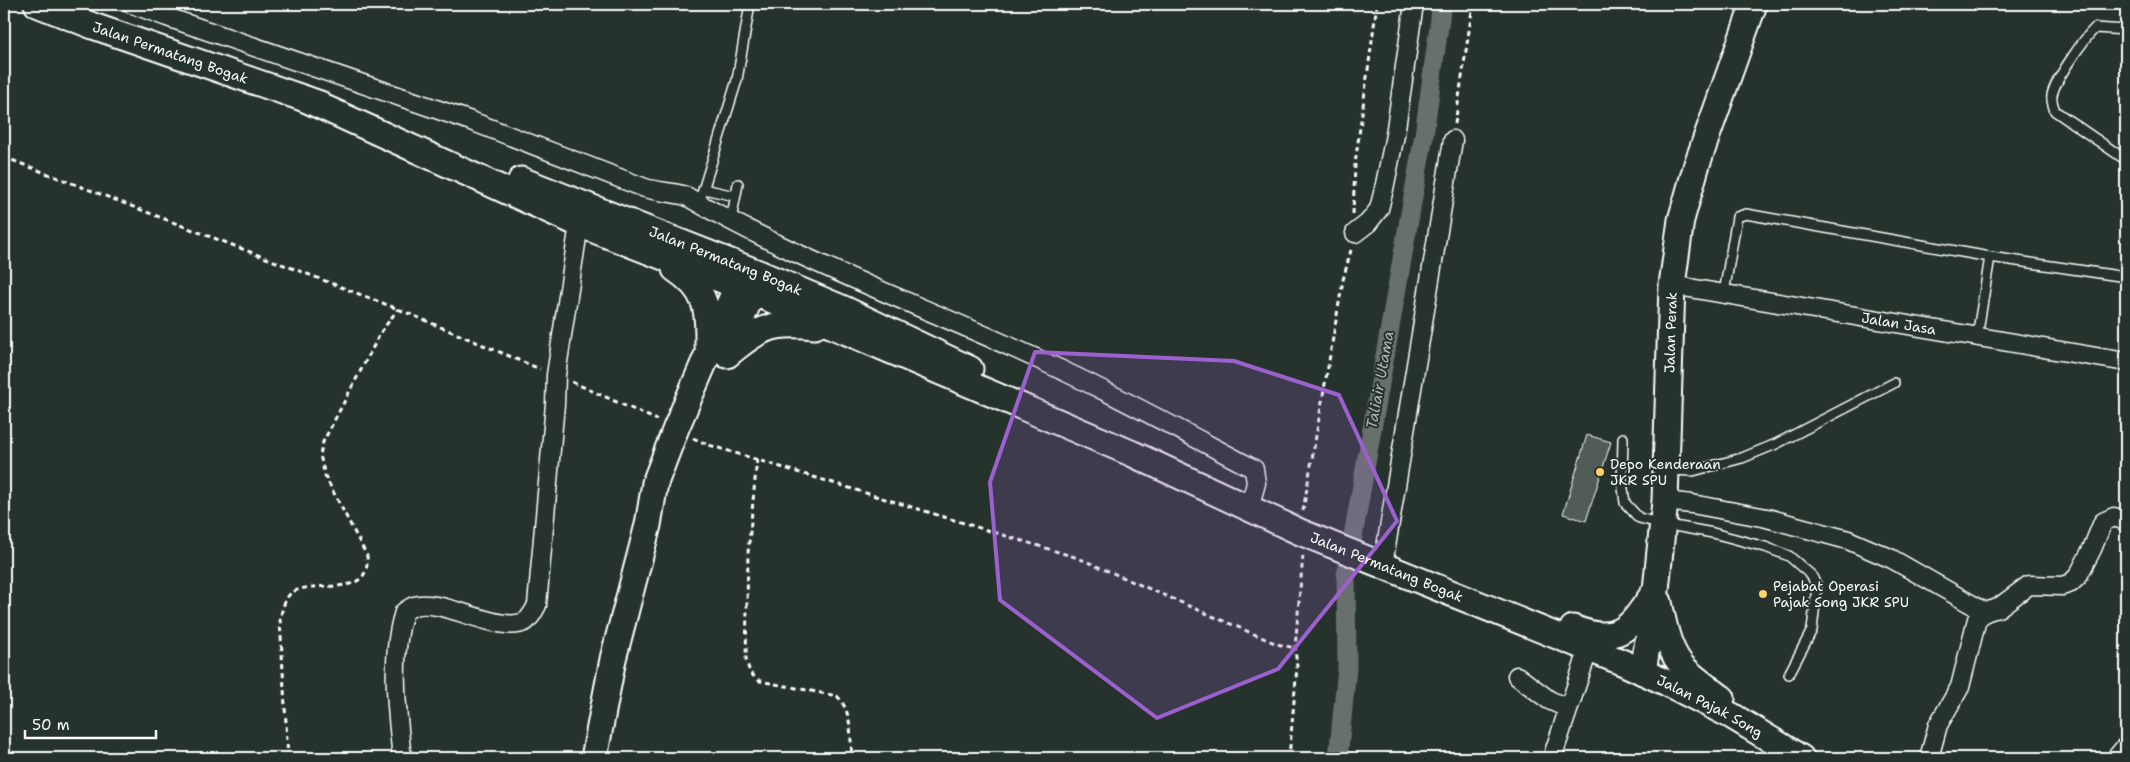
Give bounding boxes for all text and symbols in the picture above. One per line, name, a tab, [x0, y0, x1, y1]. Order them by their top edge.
street label: Jalan Permatang Bogak	[90, 18, 251, 88]
street label: Jalan Permatang Bogak	[646, 222, 805, 299]
street label: Jalan Perak	[1660, 292, 1681, 373]
street label: Jalan Jasa	[1860, 308, 1938, 339]
water label: Taliair Utama	[1362, 329, 1398, 431]
place label: Depo Kenderaan JKR SPU	[1610, 455, 1721, 489]
marker: Depo Kenderaan JKR SPU	[1594, 466, 1606, 478]
street label: Jalan Permatang Bogak	[1308, 528, 1466, 606]
place label: Pejabat Operasi Pajak Song JKR SPU	[1773, 577, 1909, 611]
marker: Pejabat Operasi Pajak Song JKR SPU	[1757, 588, 1769, 600]
street label: Jalan Pajak Song	[1654, 671, 1766, 742]
scale bar	[25, 707, 156, 739]
text: 50 m	[32, 715, 70, 735]

